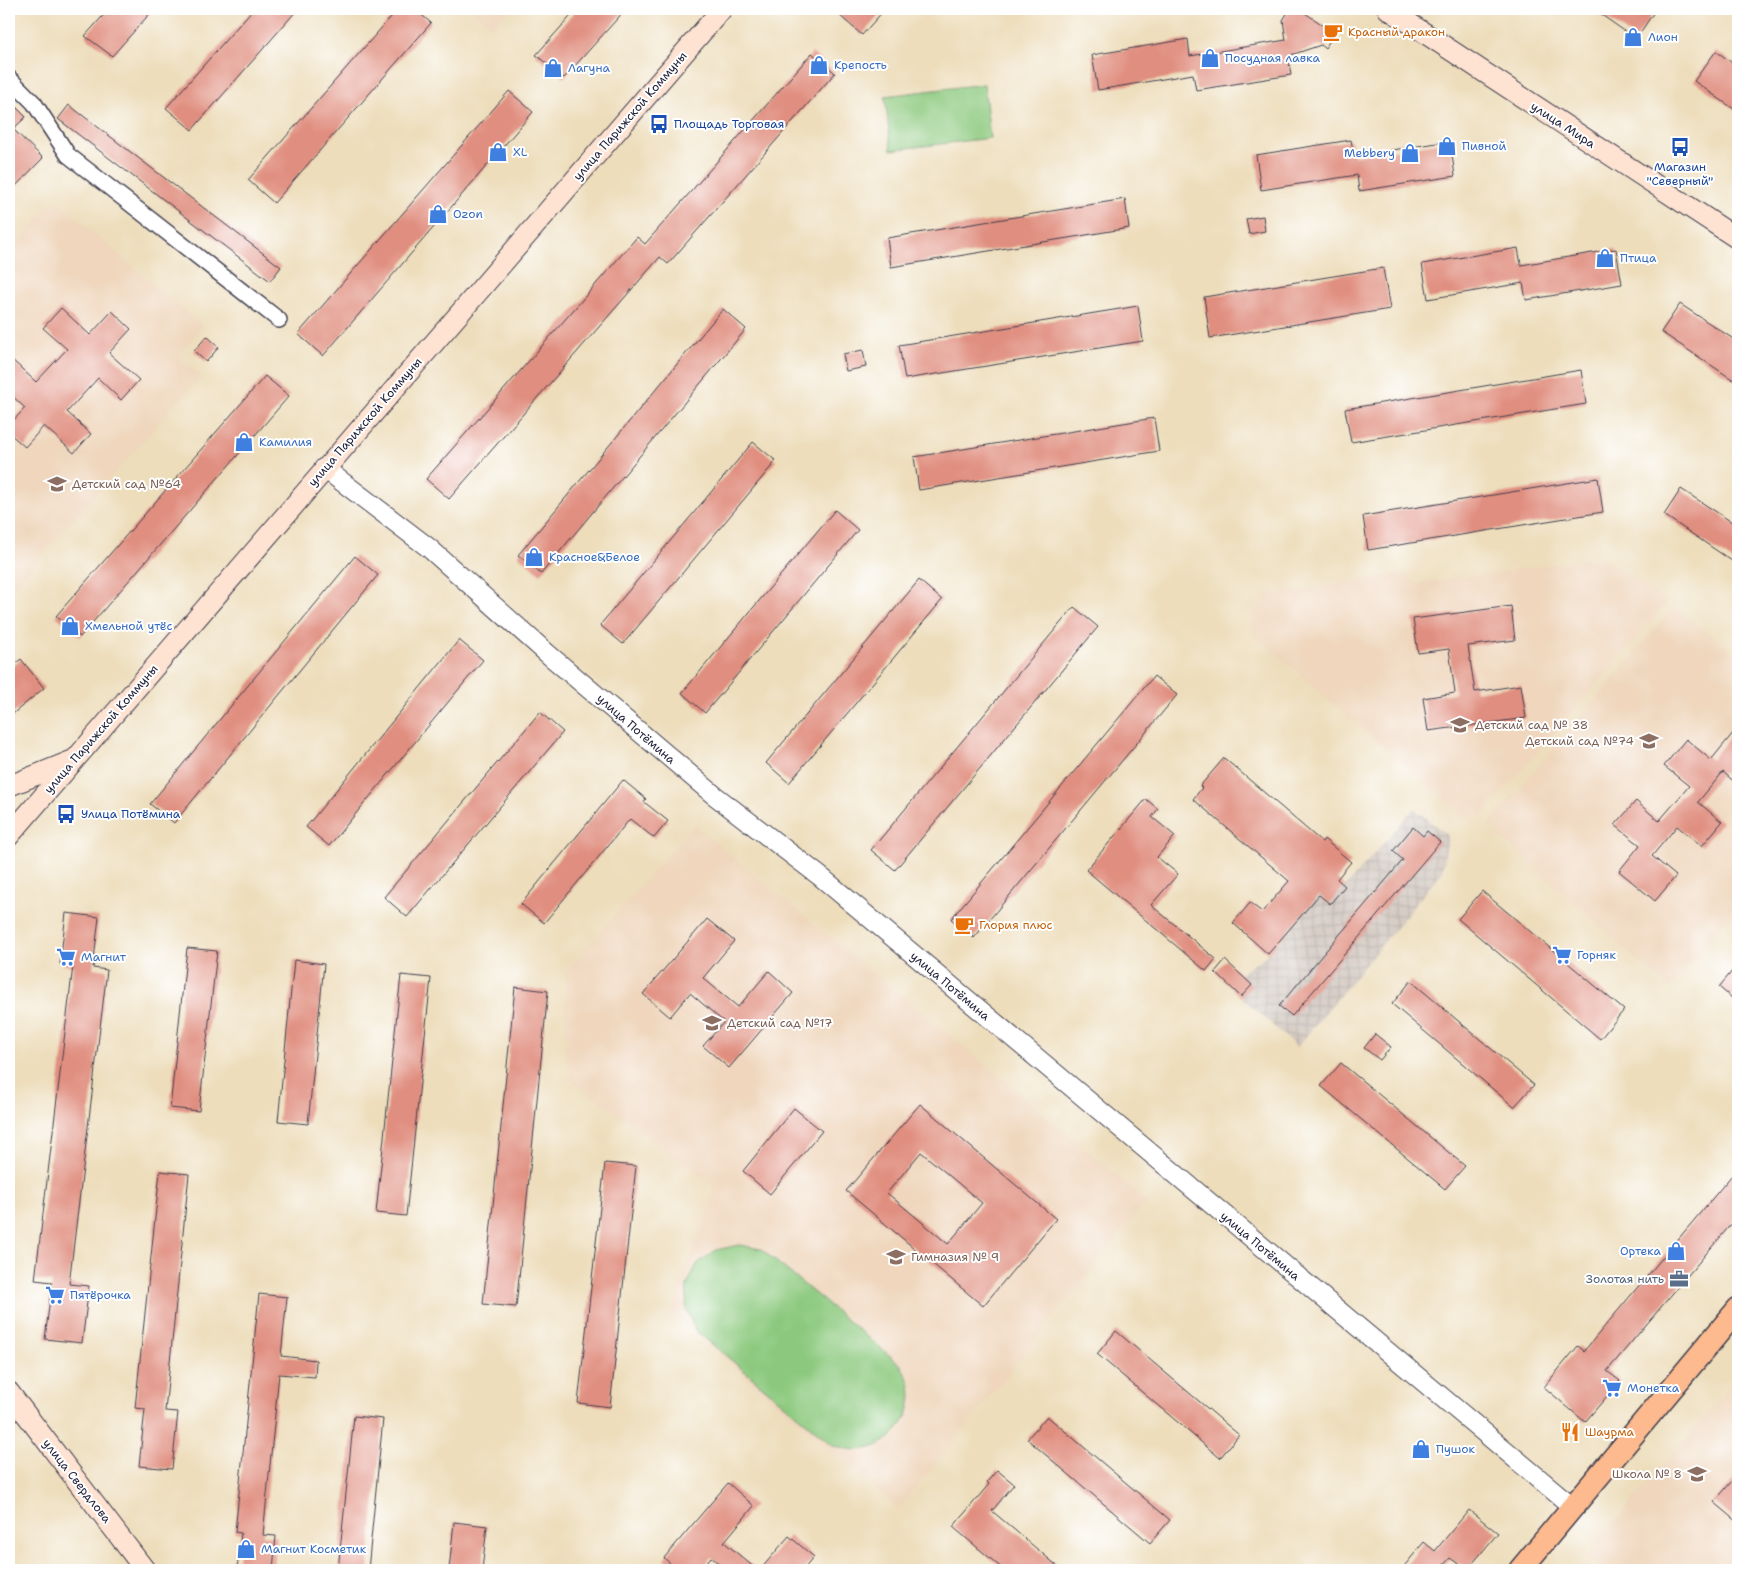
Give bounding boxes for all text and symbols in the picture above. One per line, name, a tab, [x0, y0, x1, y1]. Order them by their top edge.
cafe icon: Красный дракон	[1322, 21, 1344, 43]
place label: Красный дракон	[1348, 24, 1445, 40]
shop icon: Лион	[1622, 26, 1644, 48]
place label: Лион	[1648, 29, 1678, 45]
shop icon: Посудная лавка	[1199, 47, 1221, 69]
street label: улица Парижской Коммуны	[570, 48, 690, 184]
place label: Посудная лавка	[1225, 50, 1320, 66]
shop icon: Крепость	[808, 54, 830, 76]
shop icon: Лагуна	[542, 57, 564, 79]
place label: Крепость	[834, 57, 887, 73]
place label: Лагуна	[568, 60, 610, 76]
street label: улица Мира	[1528, 98, 1599, 152]
bus stop icon: Площадь Торговая	[648, 113, 670, 135]
place label: Площадь Торговая	[674, 116, 784, 132]
shop icon: Пивной	[1436, 135, 1458, 157]
bus stop icon: Магазин "Северный"	[1669, 136, 1691, 158]
place label: Пивной	[1462, 138, 1506, 154]
shop icon: XL	[487, 141, 509, 163]
shop icon: Mebbery	[1399, 142, 1421, 164]
place label: XL	[513, 144, 528, 160]
place label: Mebbery	[1344, 145, 1395, 161]
place label: Магазин "Северный"	[1647, 159, 1713, 189]
shop icon: Ozon	[427, 203, 449, 225]
place label: Ozon	[453, 206, 483, 222]
shop icon: Птица	[1594, 247, 1616, 269]
place label: Птица	[1620, 250, 1657, 266]
street label: улица Парижской Коммуны	[305, 354, 425, 490]
shop icon: Камилия	[233, 431, 255, 453]
place label: Камилия	[259, 434, 312, 450]
school or university icon: Детский сад №64	[46, 473, 68, 495]
place label: Детский сад №64	[72, 476, 181, 492]
shop icon: Красное&Белое	[523, 546, 545, 568]
place label: Красное&Белое	[549, 549, 640, 565]
shop icon: Хмельной утёс	[59, 615, 81, 637]
place label: Хмельной утёс	[85, 618, 173, 634]
street label: улица Парижской Коммуны	[41, 661, 161, 797]
street label: улица Потёмина	[593, 690, 679, 768]
school or university icon: Детский сад № 38	[1449, 714, 1471, 736]
place label: Детский сад № 38	[1475, 717, 1588, 733]
school or university icon: Детский сад №74	[1638, 730, 1660, 752]
place label: Детский сад №74	[1525, 733, 1634, 749]
bus stop icon: Улица Потёмина	[55, 803, 77, 825]
place label: Улица Потёмина	[81, 806, 181, 822]
cafe icon: Глория плюс	[953, 914, 975, 936]
place label: Глория плюс	[979, 917, 1053, 933]
supermarket icon: Горняк	[1551, 944, 1573, 966]
supermarket icon: Магнит	[55, 946, 77, 968]
place label: Горняк	[1577, 947, 1616, 963]
street label: улица Потёмина	[907, 948, 994, 1024]
place label: Магнит	[81, 949, 127, 965]
school or university icon: Детский сад №17	[701, 1012, 723, 1034]
place label: Детский сад №17	[727, 1015, 832, 1031]
street label: улица Потёмина	[1217, 1208, 1304, 1284]
shop icon: Ортека	[1665, 1240, 1687, 1262]
place label: Ортека	[1620, 1243, 1662, 1259]
school or university icon: Гимназия № 9	[885, 1246, 907, 1268]
place label: Гимназия № 9	[911, 1249, 999, 1265]
office icon: Золотая нить	[1668, 1268, 1690, 1290]
place label: Золотая нить	[1586, 1271, 1664, 1287]
supermarket icon: Пятёрочка	[44, 1284, 66, 1306]
place label: Пятёрочка	[70, 1287, 131, 1303]
supermarket icon: Монетка	[1601, 1377, 1623, 1399]
place label: Монетка	[1627, 1380, 1680, 1396]
restaurant icon: Шаурма	[1559, 1421, 1581, 1443]
place label: Шаурма	[1585, 1424, 1635, 1440]
street label: улица Свердлова	[39, 1436, 115, 1527]
shop icon: Пушок	[1410, 1438, 1432, 1460]
place label: Пушок	[1436, 1441, 1476, 1457]
school or university icon: Школа № 8	[1686, 1463, 1708, 1485]
place label: Школа № 8	[1612, 1466, 1682, 1482]
shop icon: Магнит Косметик	[235, 1538, 257, 1560]
place label: Магнит Косметик	[261, 1541, 367, 1557]

